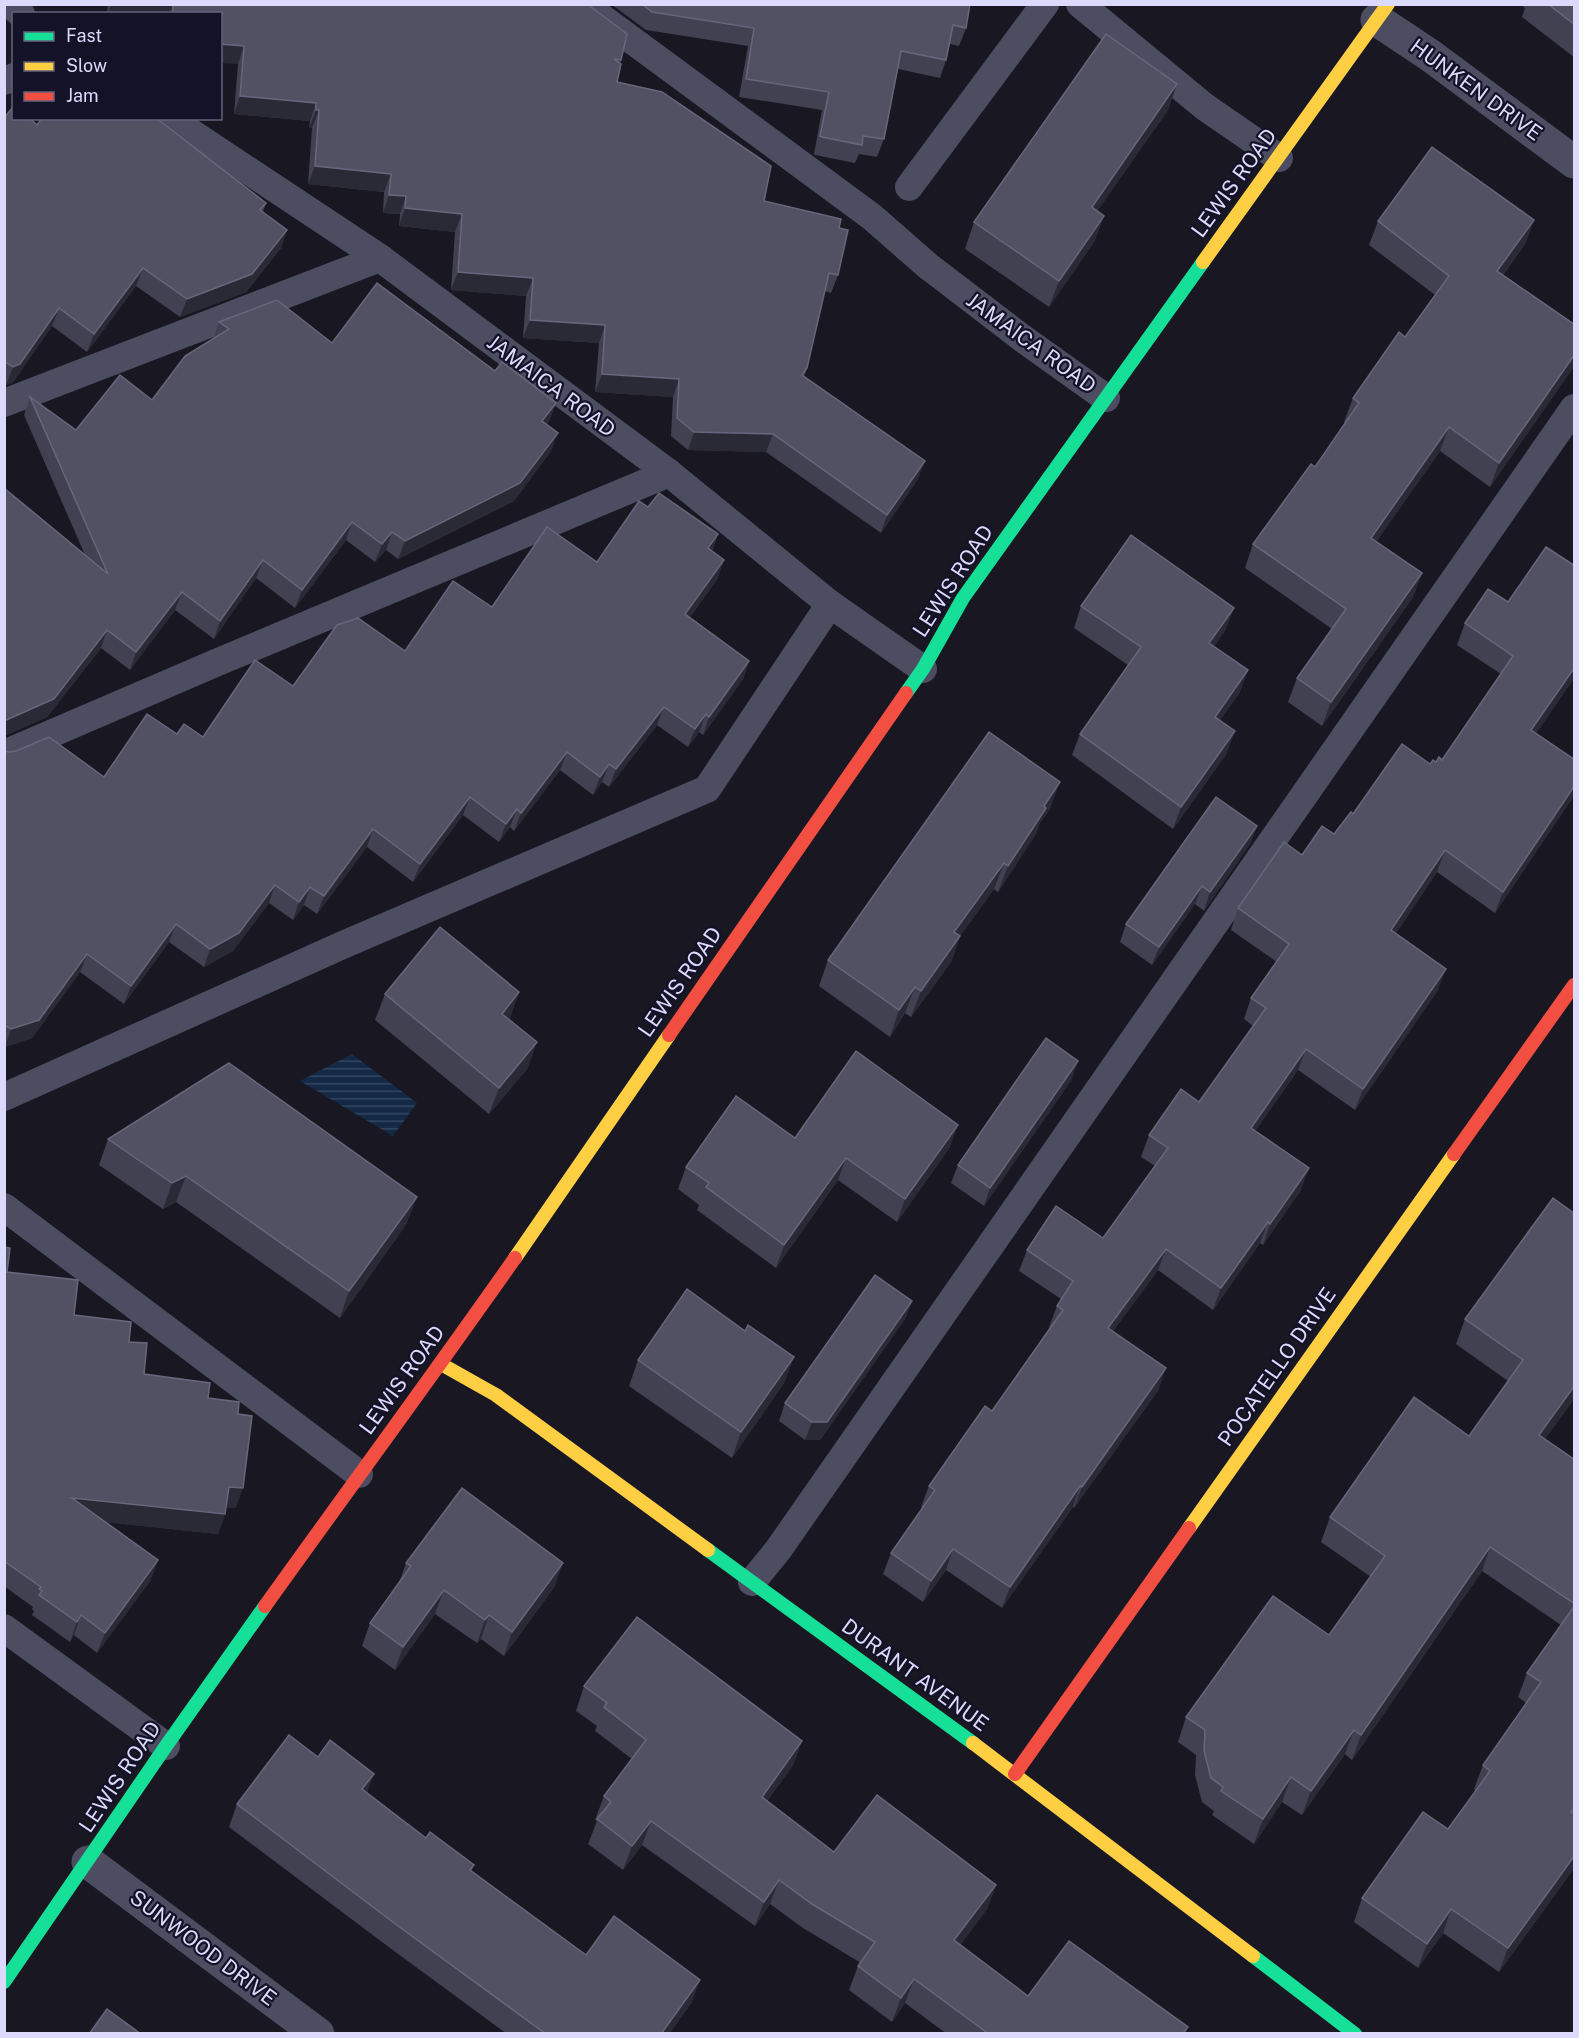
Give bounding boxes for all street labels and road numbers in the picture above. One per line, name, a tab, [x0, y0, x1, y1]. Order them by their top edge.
street label: HUNKEN DRIVE	[1406, 33, 1547, 146]
street label: LEWIS ROAD	[1186, 123, 1281, 242]
street label: JAMAICA ROAD	[962, 287, 1101, 398]
street label: JAMAICA ROAD	[482, 329, 620, 442]
street label: LEWIS ROAD	[907, 520, 998, 641]
street label: LEWIS ROAD	[632, 922, 727, 1042]
street label: POCATELLO DRIVE	[1212, 1283, 1341, 1451]
street label: LEWIS ROAD	[354, 1320, 449, 1439]
street label: DURANT AVENUE	[837, 1613, 993, 1736]
street label: LEWIS ROAD	[73, 1716, 166, 1837]
street label: SUNWOOD DRIVE	[125, 1884, 281, 2011]

